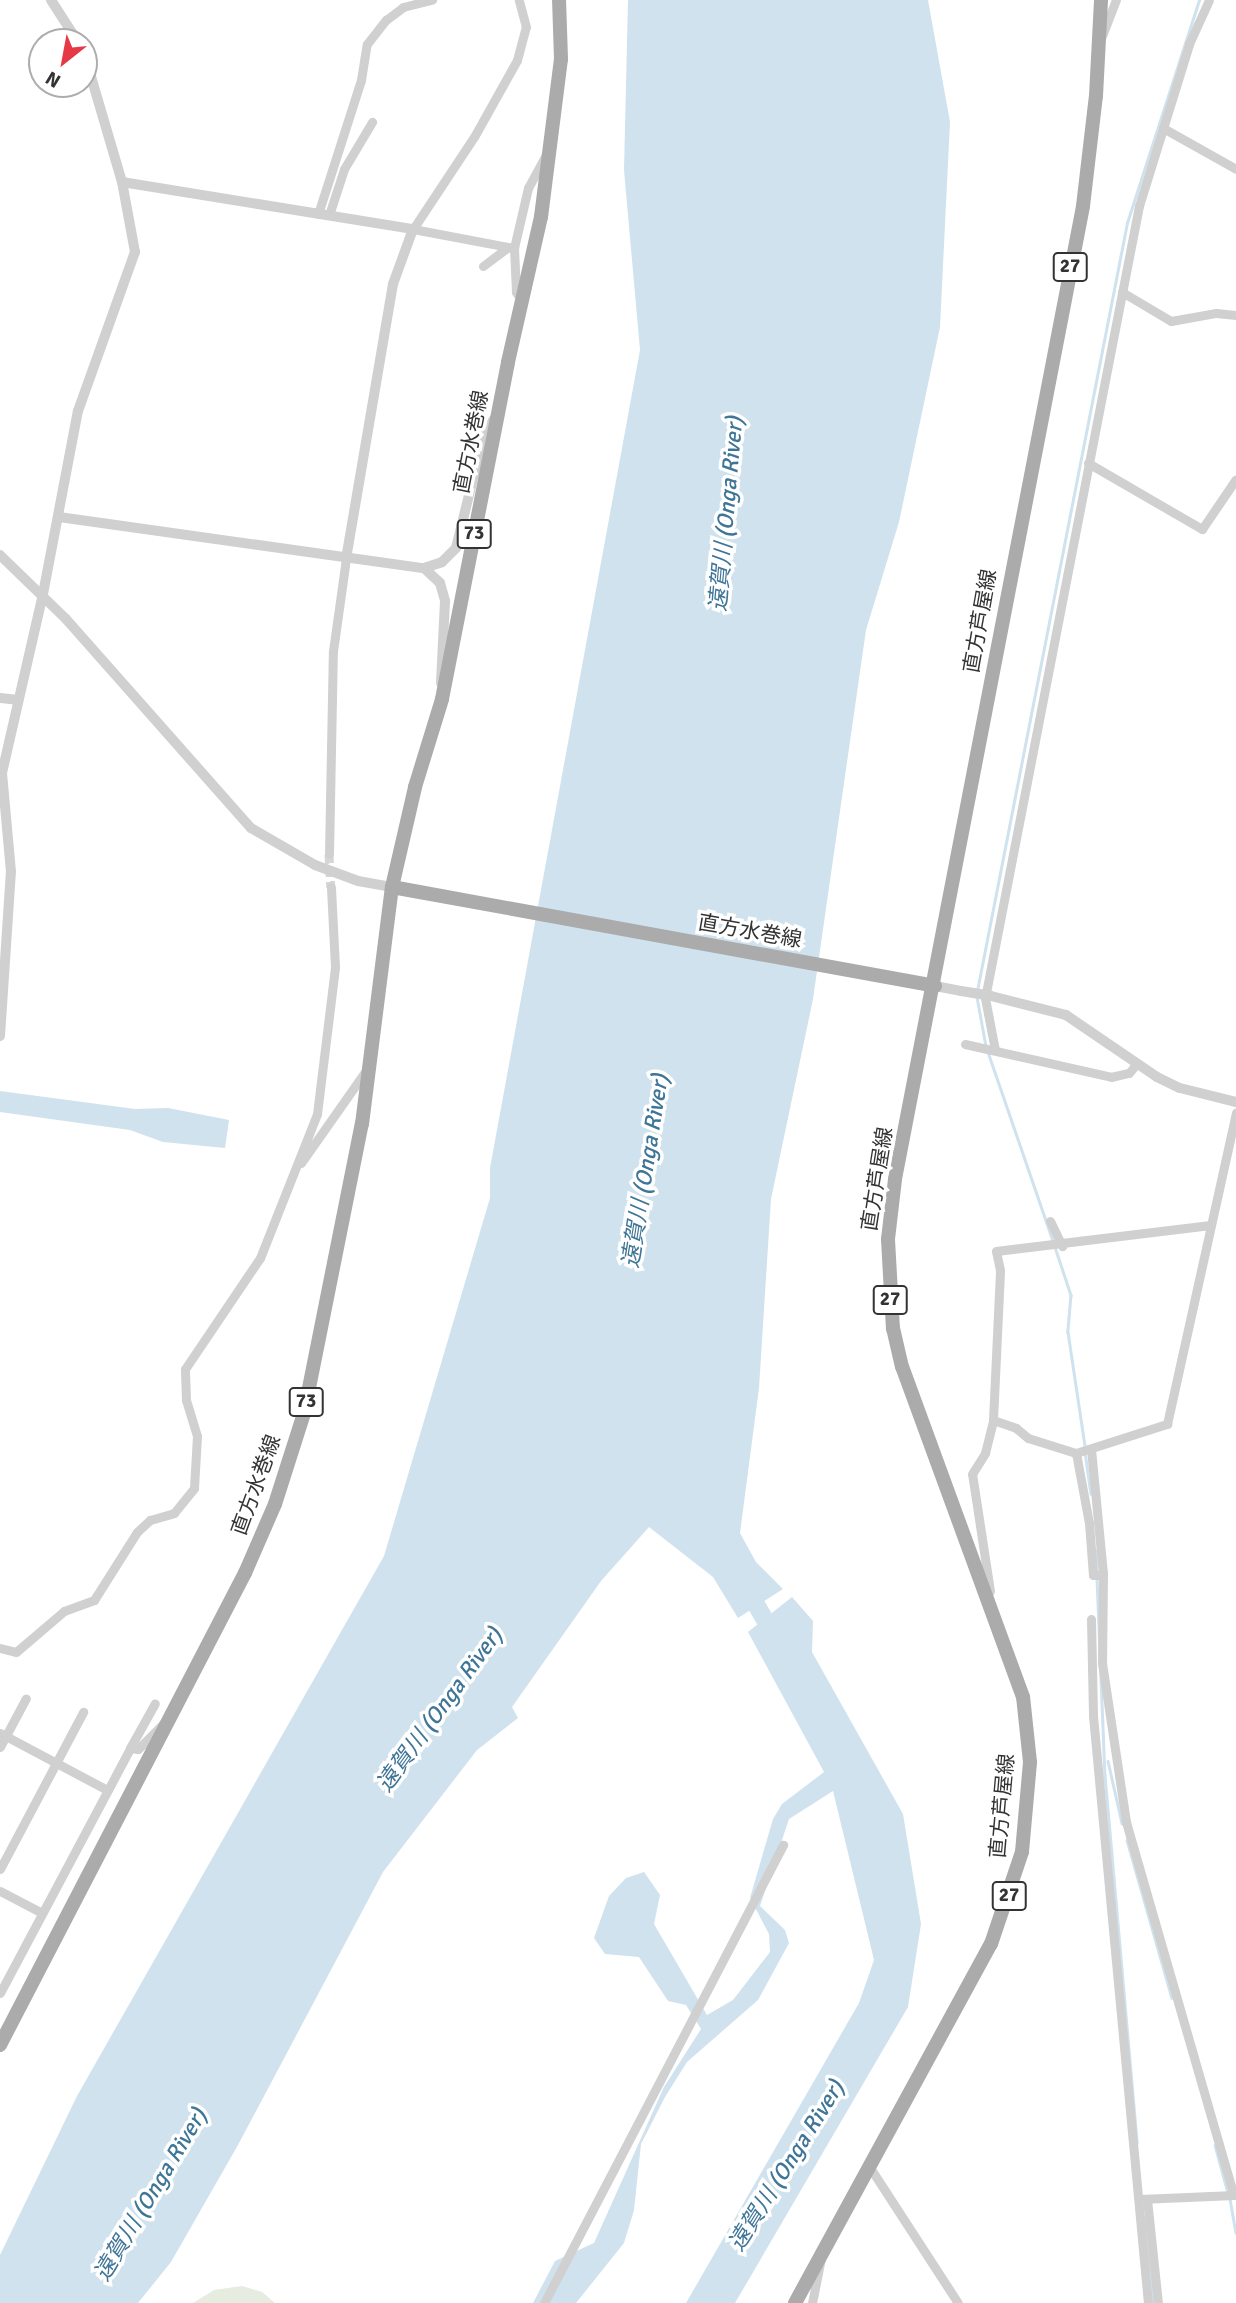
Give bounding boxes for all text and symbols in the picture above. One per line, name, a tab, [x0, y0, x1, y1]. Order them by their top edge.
north arrow	[28, 28, 98, 98]
text: N	[41, 66, 65, 93]
road number: 27	[1052, 252, 1088, 282]
street label: 直方水巻線	[449, 388, 493, 496]
water label: 遠賀川 (Onga River)	[705, 415, 749, 613]
road number: 73	[456, 519, 491, 550]
street label: 直方芦屋線	[958, 567, 1002, 675]
street label: 直方水巻線	[696, 909, 804, 953]
water label: 遠賀川 (Onga River)	[617, 1072, 675, 1270]
street label: 直方芦屋線	[856, 1125, 898, 1233]
road number: 27	[872, 1284, 908, 1316]
road number: 73	[288, 1386, 324, 1418]
street label: 直方水巻線	[226, 1431, 286, 1539]
water label: 遠賀川 (Onga River)	[371, 1623, 509, 1797]
street label: 直方芦屋線	[985, 1753, 1019, 1859]
road number: 27	[992, 1880, 1026, 1912]
water label: 遠賀川 (Onga River)	[723, 2076, 851, 2256]
water label: 遠賀川 (Onga River)	[89, 2104, 213, 2286]

